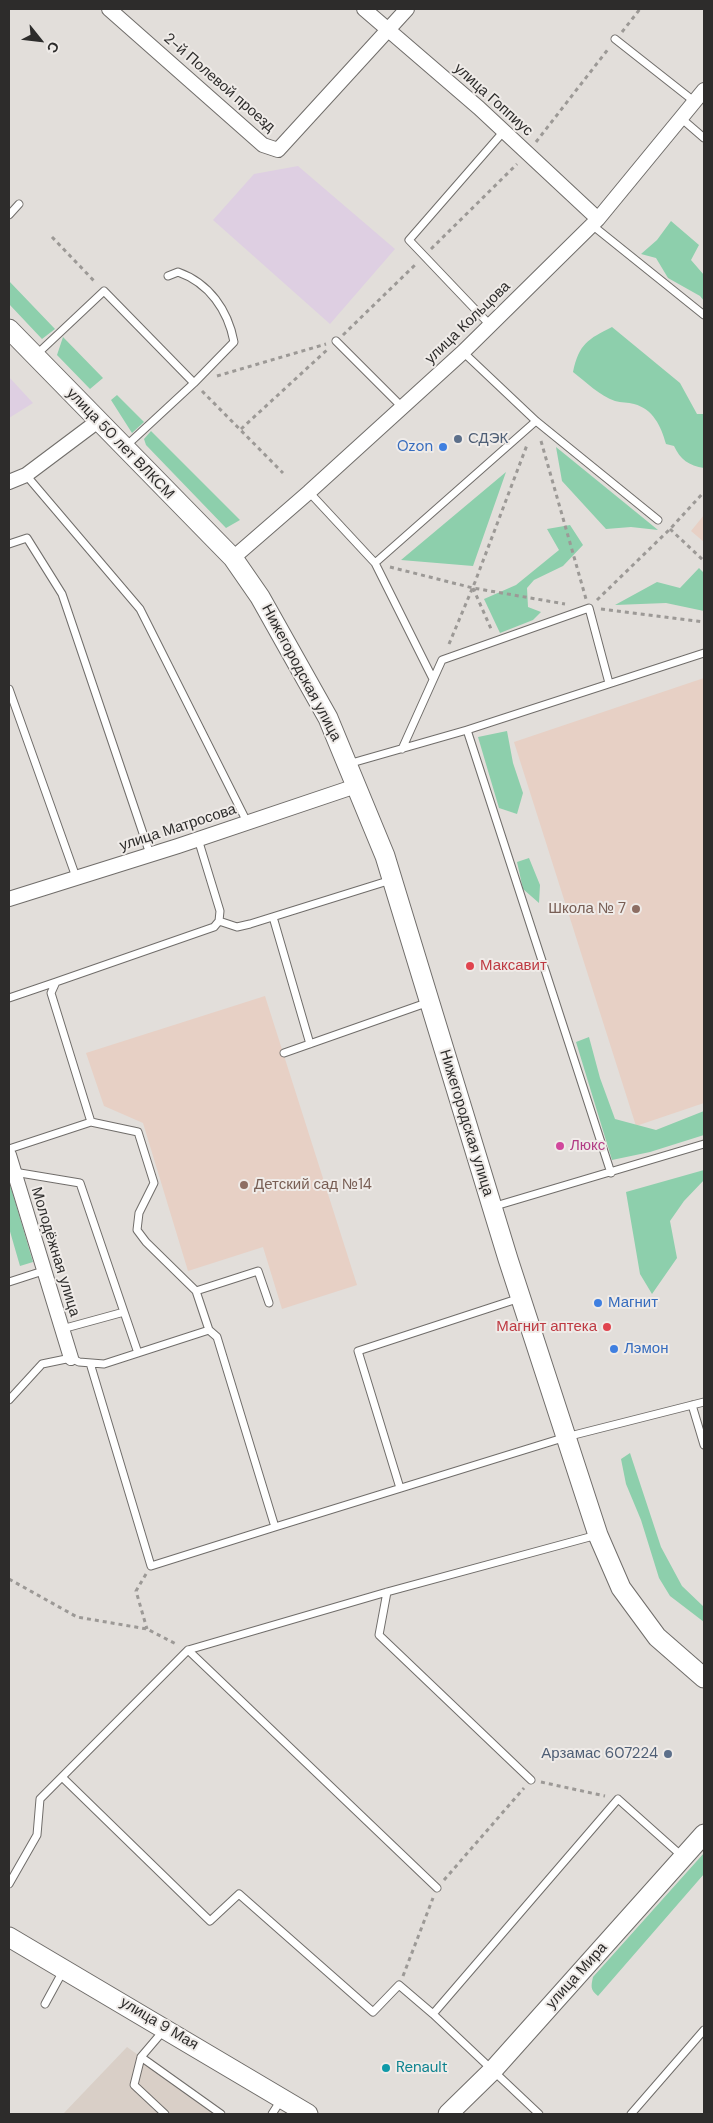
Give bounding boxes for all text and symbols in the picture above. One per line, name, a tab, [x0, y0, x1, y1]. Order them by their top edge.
north arrow	[15, 15, 65, 65]
street label: 2-й Полевой проезд	[160, 30, 278, 136]
text: С	[43, 38, 63, 56]
street label: улица Гоппиус	[450, 60, 536, 140]
street label: улица Кольцова	[422, 278, 514, 368]
street label: улица 50 лет ВЛКСМ	[62, 385, 178, 503]
place label: СДЭК	[468, 430, 508, 448]
marker: СДЭК	[452, 433, 464, 445]
place label: Ozon	[397, 438, 433, 456]
marker: Ozon	[437, 441, 449, 453]
street label: Нижегородская улица	[257, 602, 345, 744]
street label: улица Матросова	[117, 801, 239, 855]
place label: Школа № 7	[548, 900, 626, 918]
marker: Школа № 7	[630, 903, 642, 915]
place label: Максавит	[480, 957, 547, 975]
marker: Максавит	[464, 960, 476, 972]
street label: Нижегородская улица	[435, 1048, 497, 1198]
place label: Люкс	[570, 1137, 605, 1155]
marker: Люкс	[554, 1140, 566, 1152]
place label: Детский сад №14	[254, 1176, 372, 1194]
marker: Детский сад №14	[238, 1179, 250, 1191]
street label: Молодёжная улица	[27, 1185, 83, 1319]
place label: Магнит	[608, 1294, 658, 1312]
marker: Магнит	[592, 1297, 604, 1309]
place label: Магнит аптека	[496, 1318, 597, 1336]
marker: Магнит аптека	[601, 1321, 613, 1333]
place label: Лэмон	[624, 1340, 668, 1358]
marker: Лэмон	[608, 1343, 620, 1355]
place label: Арзамас 607224	[541, 1745, 658, 1763]
marker: Арзамас 607224	[662, 1748, 674, 1760]
street label: улица Мира	[543, 1939, 611, 2013]
street label: улица 9 Мая	[117, 1994, 201, 2054]
place label: Renault	[396, 2059, 448, 2077]
marker: Renault	[380, 2062, 392, 2074]

